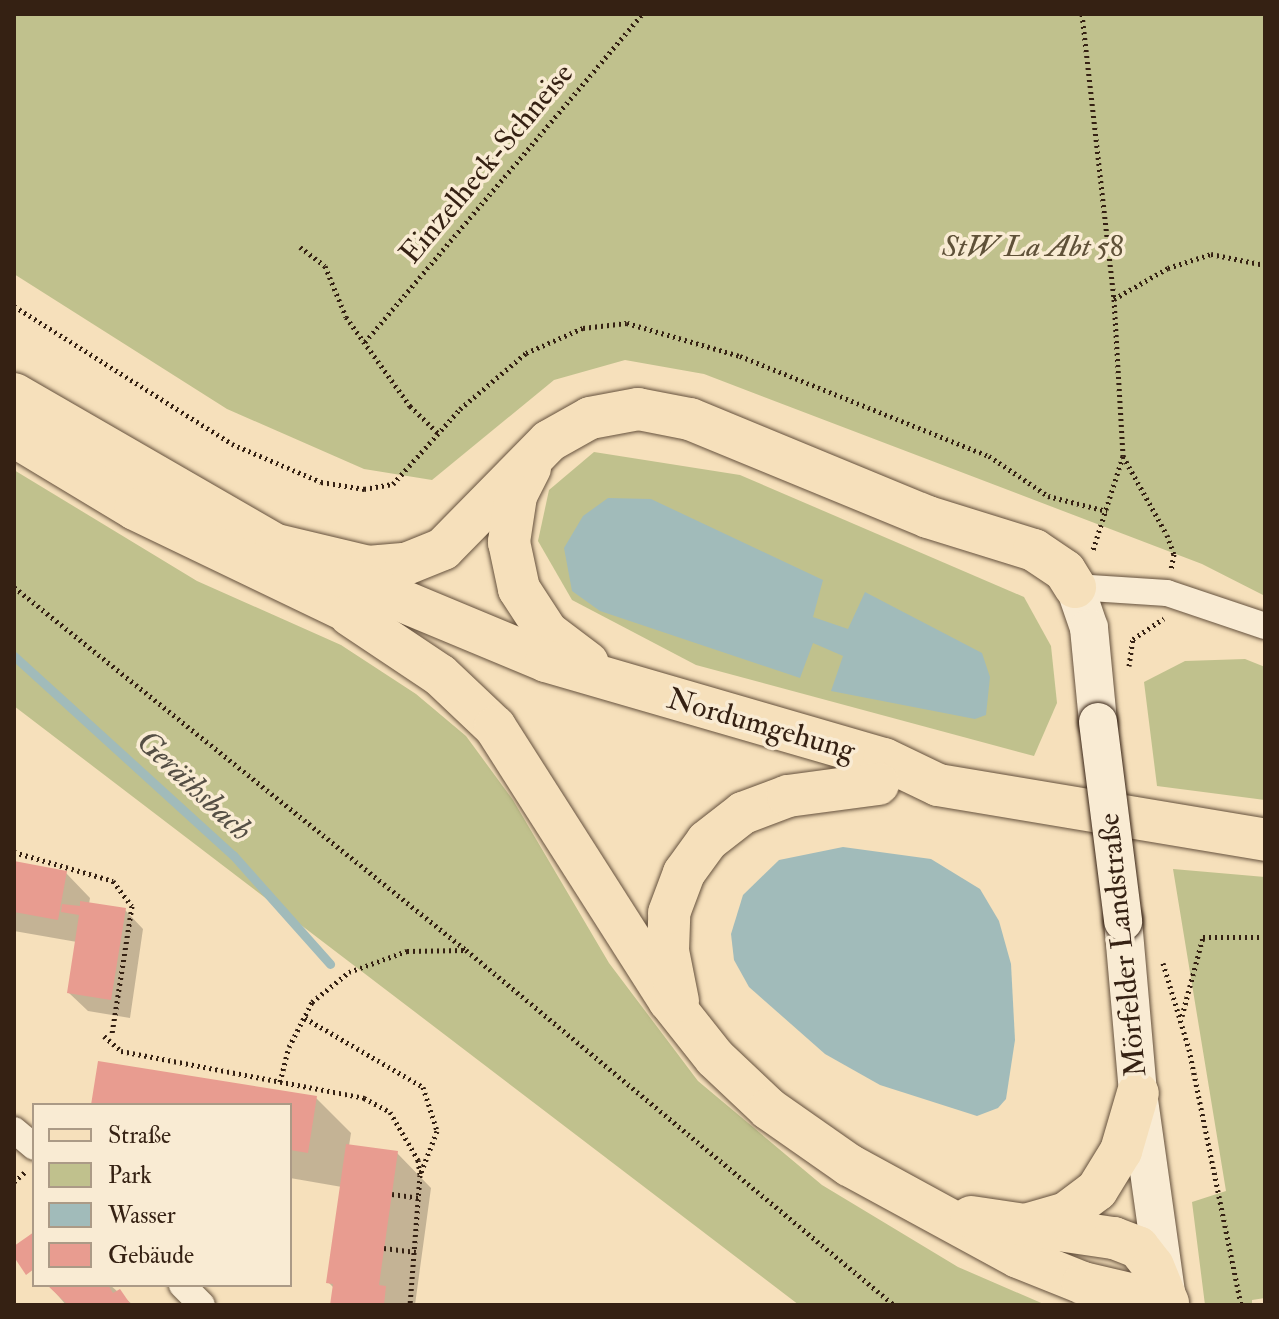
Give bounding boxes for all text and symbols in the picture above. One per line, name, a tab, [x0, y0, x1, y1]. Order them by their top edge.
street label: Einzelheck-Schneise	[393, 56, 581, 272]
park label: StW La Abt 58	[942, 229, 1124, 265]
street label: Nordumgehung	[663, 681, 859, 769]
water label: Geräthsbach	[128, 723, 260, 849]
street label: Mörfelder Landstraße	[1091, 811, 1155, 1079]
legend	[32, 1103, 292, 1287]
text: Straße	[108, 1120, 171, 1151]
text: Park	[108, 1160, 152, 1191]
text: Wasser	[108, 1200, 176, 1231]
text: Gebäude	[108, 1240, 194, 1271]

